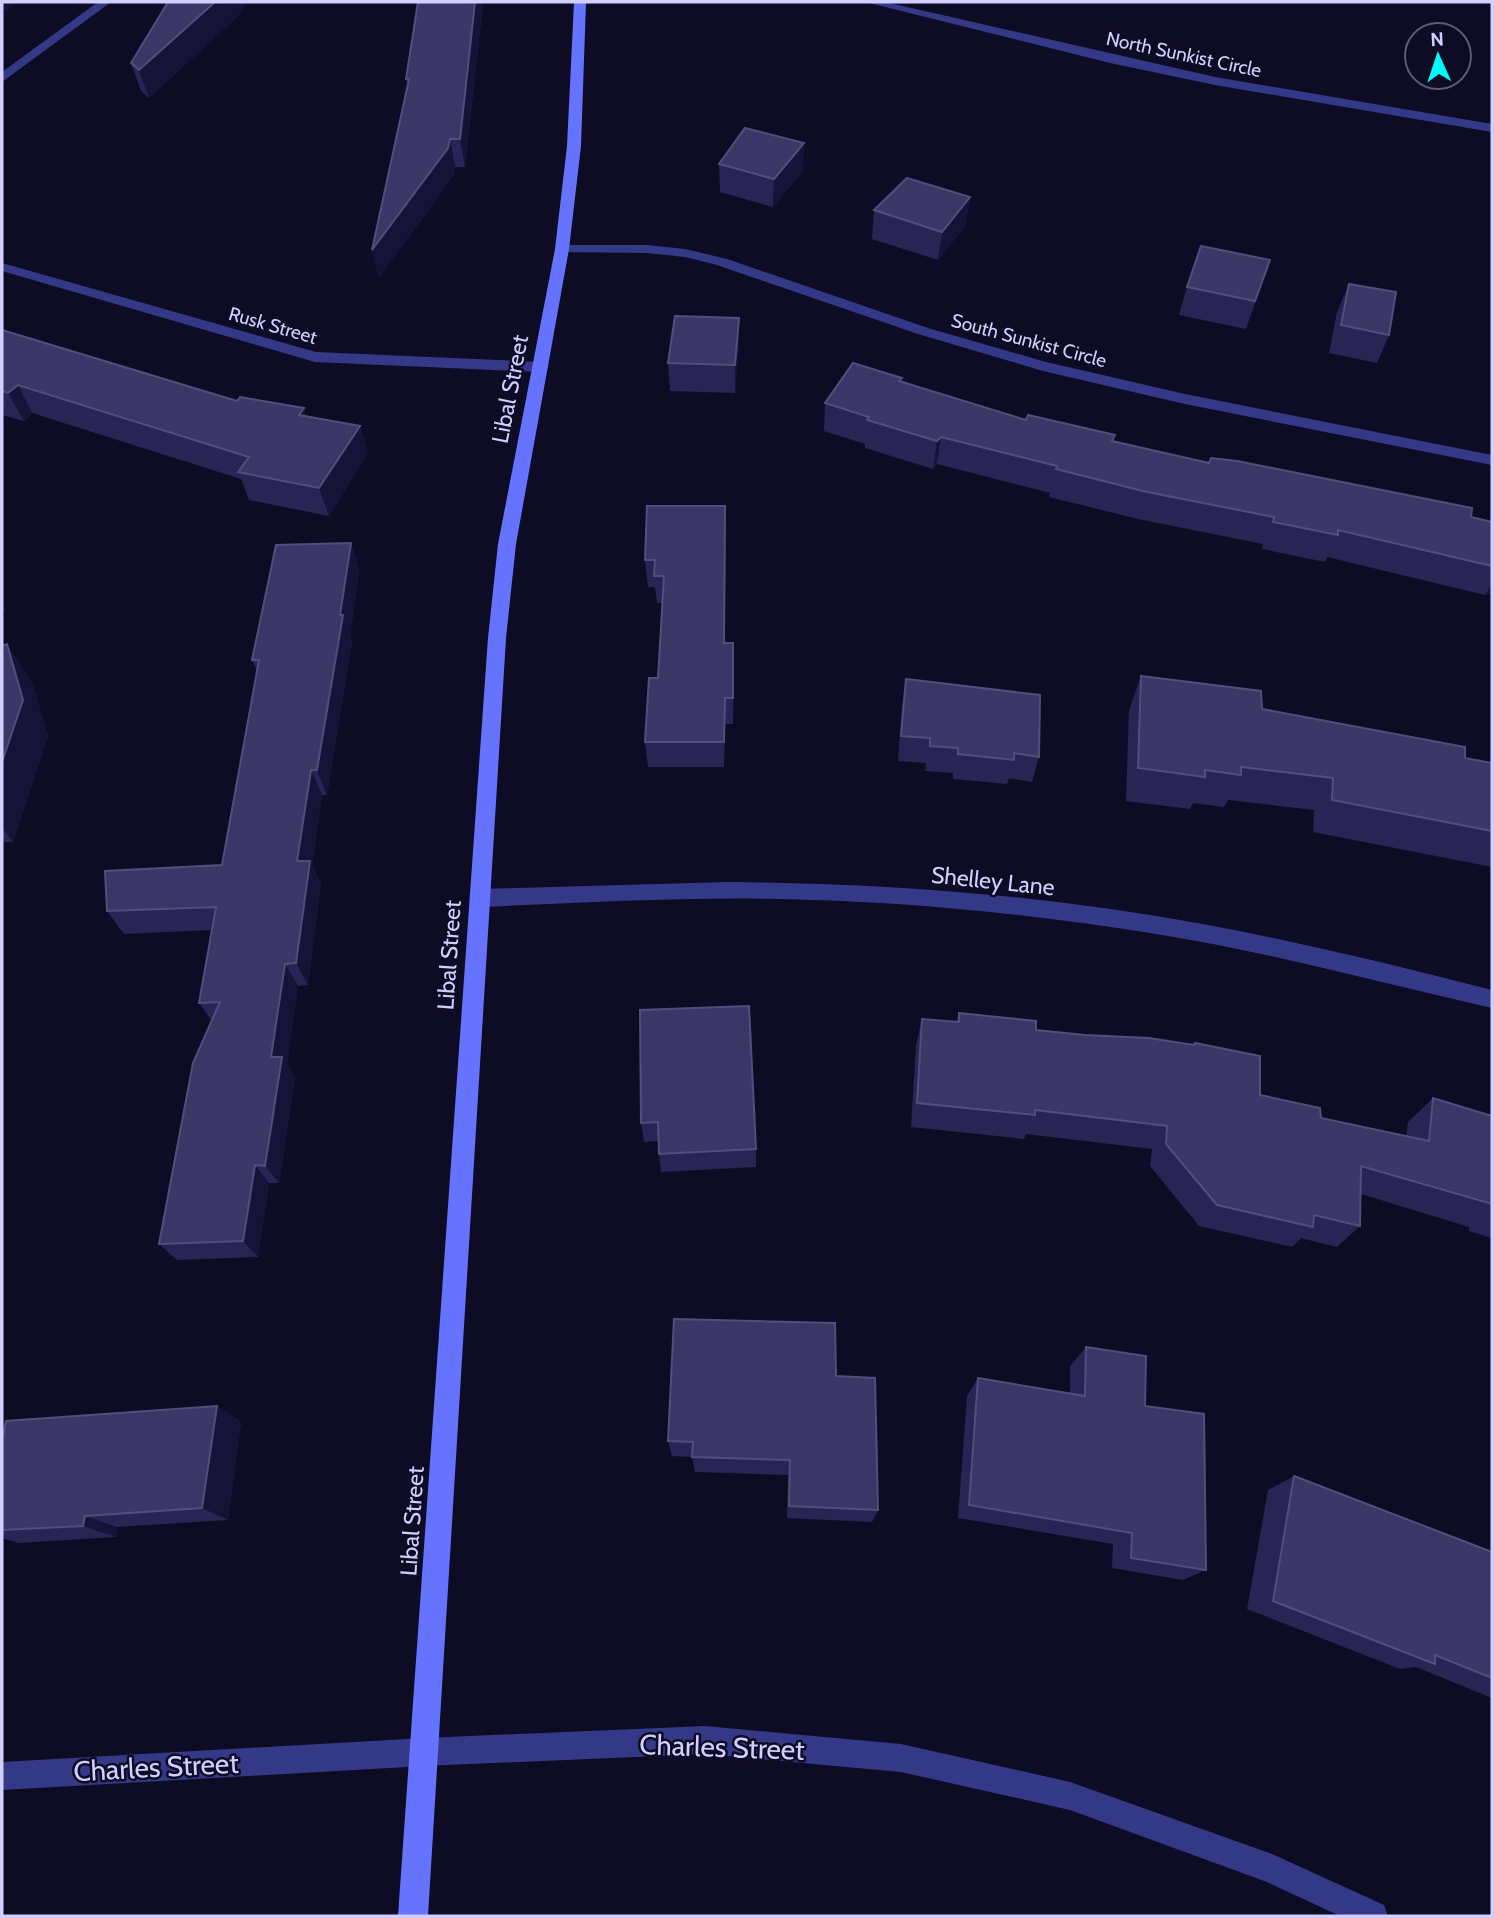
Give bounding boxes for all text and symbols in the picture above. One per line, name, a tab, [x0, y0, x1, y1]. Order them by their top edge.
north arrow	[1403, 21, 1473, 91]
street label: North Sunkist Circle	[1104, 27, 1264, 82]
text: N	[1430, 28, 1444, 51]
street label: Rusk Street	[226, 302, 320, 349]
street label: South Sunkist Circle	[949, 309, 1109, 372]
street label: Libal Street	[486, 332, 534, 446]
street label: Shelley Lane	[930, 861, 1056, 901]
street label: Libal Street	[431, 899, 467, 1011]
street label: Libal Street	[394, 1465, 430, 1577]
street label: Charles Street	[639, 1727, 805, 1767]
street label: Charles Street	[73, 1746, 239, 1788]

